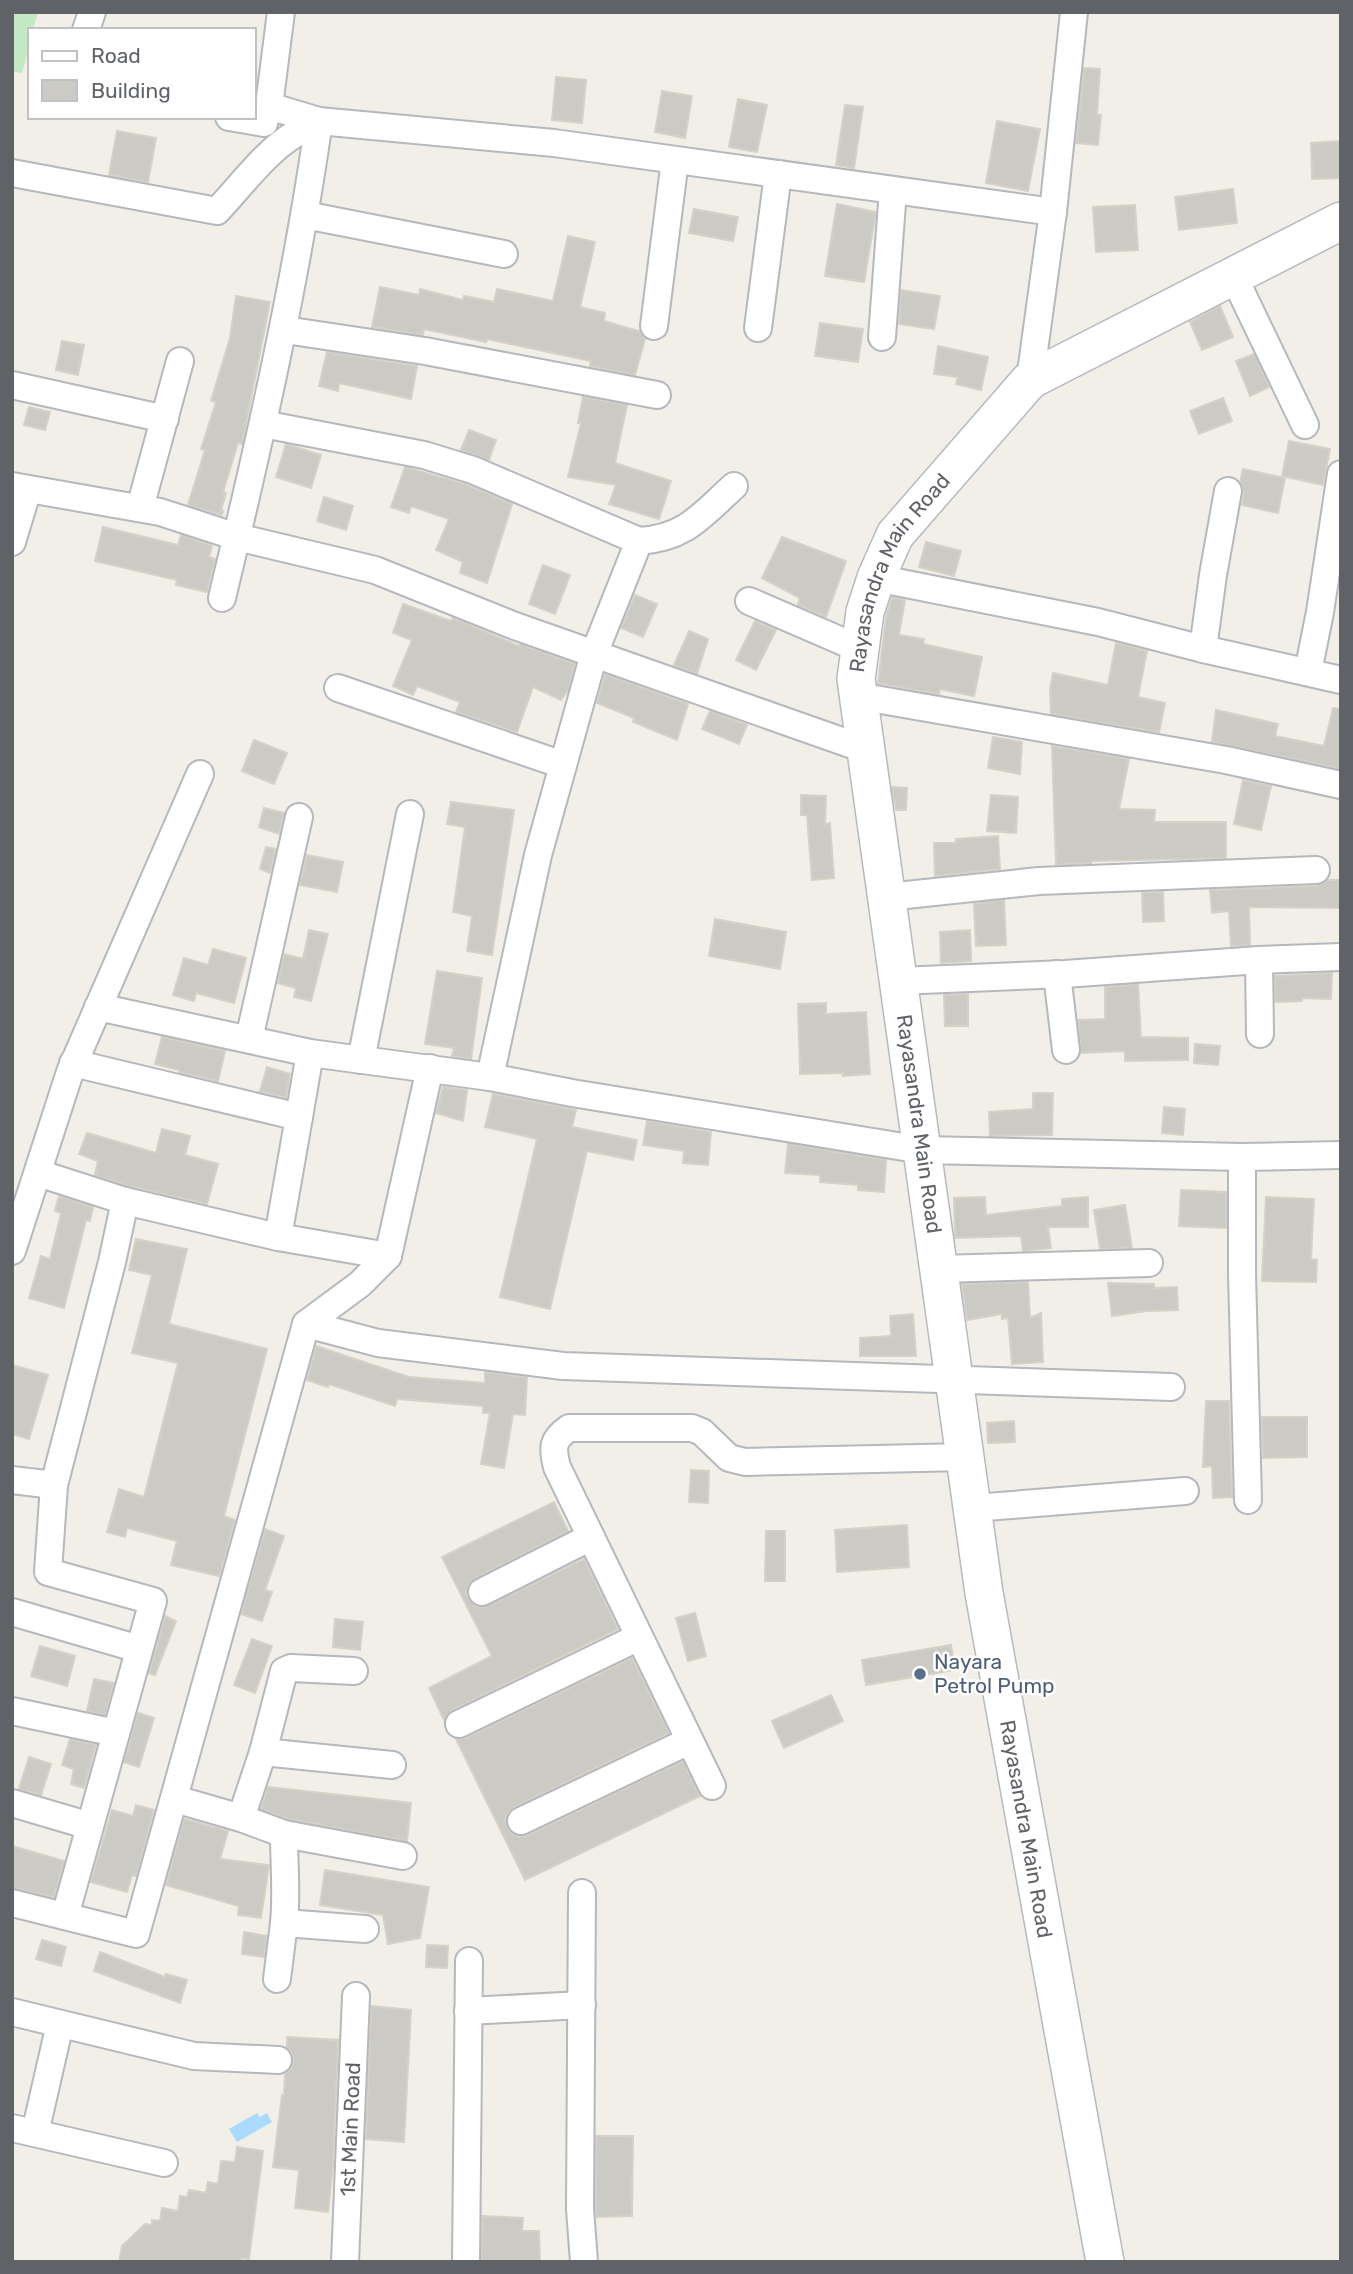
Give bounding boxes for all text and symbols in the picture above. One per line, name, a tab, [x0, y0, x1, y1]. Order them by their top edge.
legend	[28, 28, 256, 119]
text: Road	[91, 43, 141, 68]
text: Building	[91, 78, 171, 103]
street label: Rayasandra Main Road	[844, 468, 955, 674]
street label: Rayasandra Main Road	[892, 1013, 947, 1235]
place label: Nayara Petrol Pump	[934, 1649, 1055, 1698]
marker: Nayara Petrol Pump	[912, 1666, 928, 1682]
street label: Rayasandra Main Road	[995, 1718, 1058, 1940]
street label: 1st Main Road	[335, 2062, 365, 2197]

